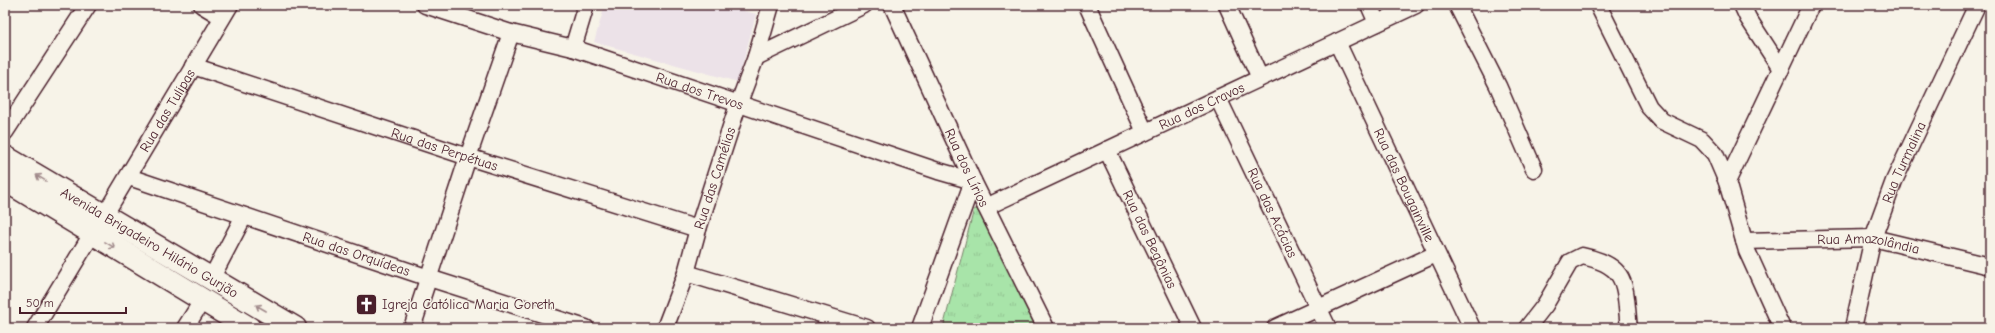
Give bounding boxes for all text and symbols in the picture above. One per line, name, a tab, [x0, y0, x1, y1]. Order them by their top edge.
street label: Rua das Tulipas	[136, 66, 199, 155]
street label: Rua dos Trevos	[654, 68, 746, 113]
street label: Rua dos Cravos	[1156, 78, 1247, 133]
street label: Rua Turmalina	[1878, 119, 1929, 205]
street label: Rua das Perpétuas	[389, 124, 500, 174]
street label: Rua das Camélias	[690, 125, 739, 231]
street label: Rua das Bougainville	[1370, 125, 1439, 244]
street label: Rua dos Lírios	[941, 126, 993, 210]
street label: Rua das Acácias	[1244, 165, 1302, 260]
one-way arrow	[35, 174, 47, 182]
street label: Avenida Brigadeiro Hilário Gurjão	[58, 183, 242, 301]
street label: Rua das Begônias	[1119, 187, 1181, 291]
street label: Rua das Orquídeas	[301, 228, 412, 280]
street label: Rua Amazolândia	[1817, 229, 1921, 257]
one-way arrow	[104, 241, 116, 249]
scale bar	[20, 289, 126, 315]
church icon: Igreja Católica Maria Goreth	[354, 291, 380, 317]
text: 50 m	[26, 296, 54, 310]
place label: Igreja Católica Maria Goreth	[382, 296, 555, 313]
one-way arrow	[256, 304, 268, 312]

